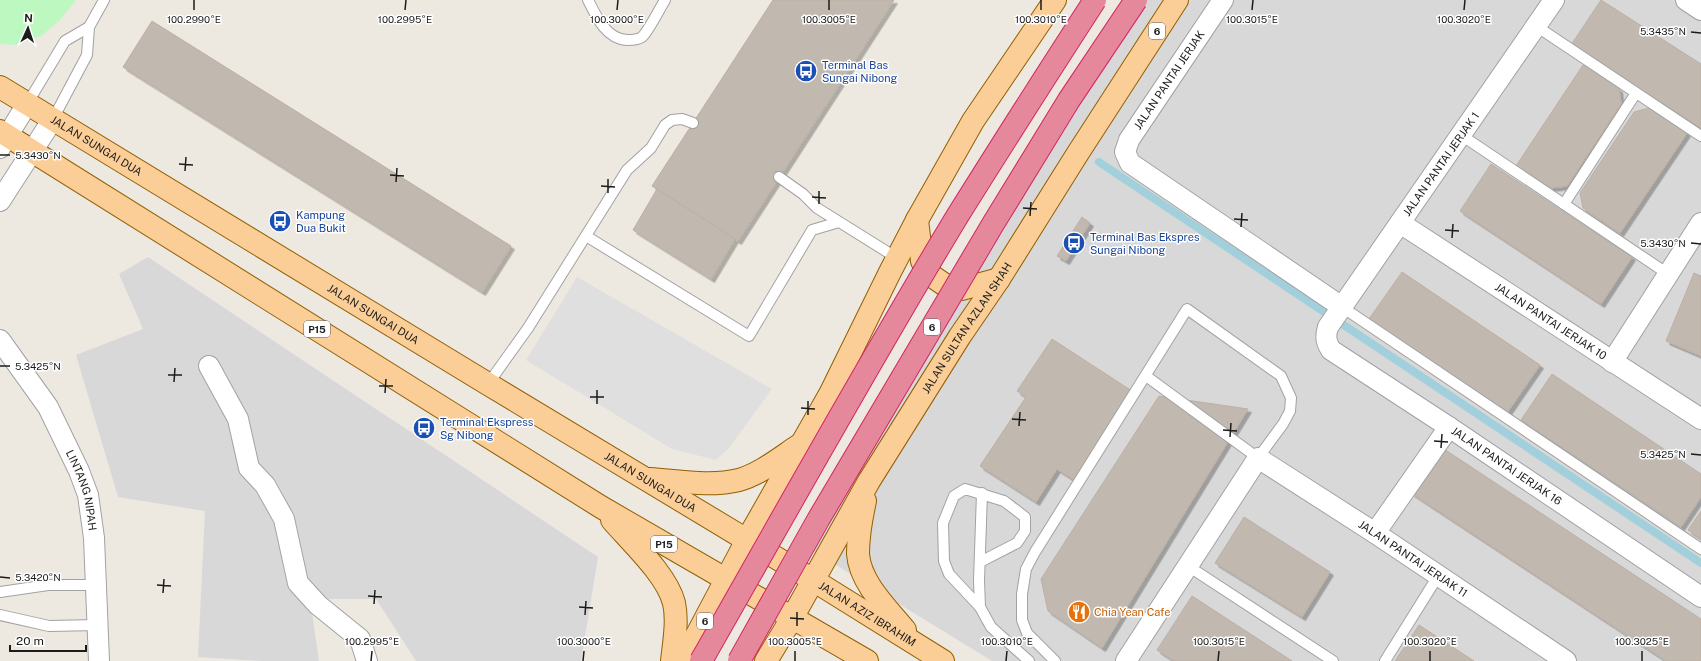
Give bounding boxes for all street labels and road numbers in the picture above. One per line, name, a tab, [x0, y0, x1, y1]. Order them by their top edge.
road number: 6	[1149, 23, 1165, 39]
street label: JALAN PANTAI JERJAK	[1131, 28, 1207, 132]
street label: JALAN PANTAI JERJAK 1	[1401, 110, 1481, 218]
street label: JALAN SUNGAI DUA	[49, 113, 145, 178]
street label: JALAN SULTAN AZLAN SHAH	[919, 260, 1014, 396]
street label: JALAN PANTAI JERJAK 10	[1493, 281, 1609, 362]
street label: JALAN SUNGAI DUA	[325, 282, 421, 347]
road number: 6	[924, 319, 940, 335]
road number: P15	[304, 321, 330, 337]
street label: JALAN PANTAI JERJAK 16	[1449, 424, 1564, 507]
street label: LINTANG NIPAH	[64, 448, 99, 531]
street label: JALAN SUNGAI DUA	[602, 450, 699, 514]
street label: JALAN PANTAI JERJAK 11	[1356, 518, 1470, 599]
road number: P15	[651, 536, 677, 552]
street label: JALAN AZIZ IBRAHIM	[817, 579, 918, 649]
road number: 6	[697, 613, 713, 629]

